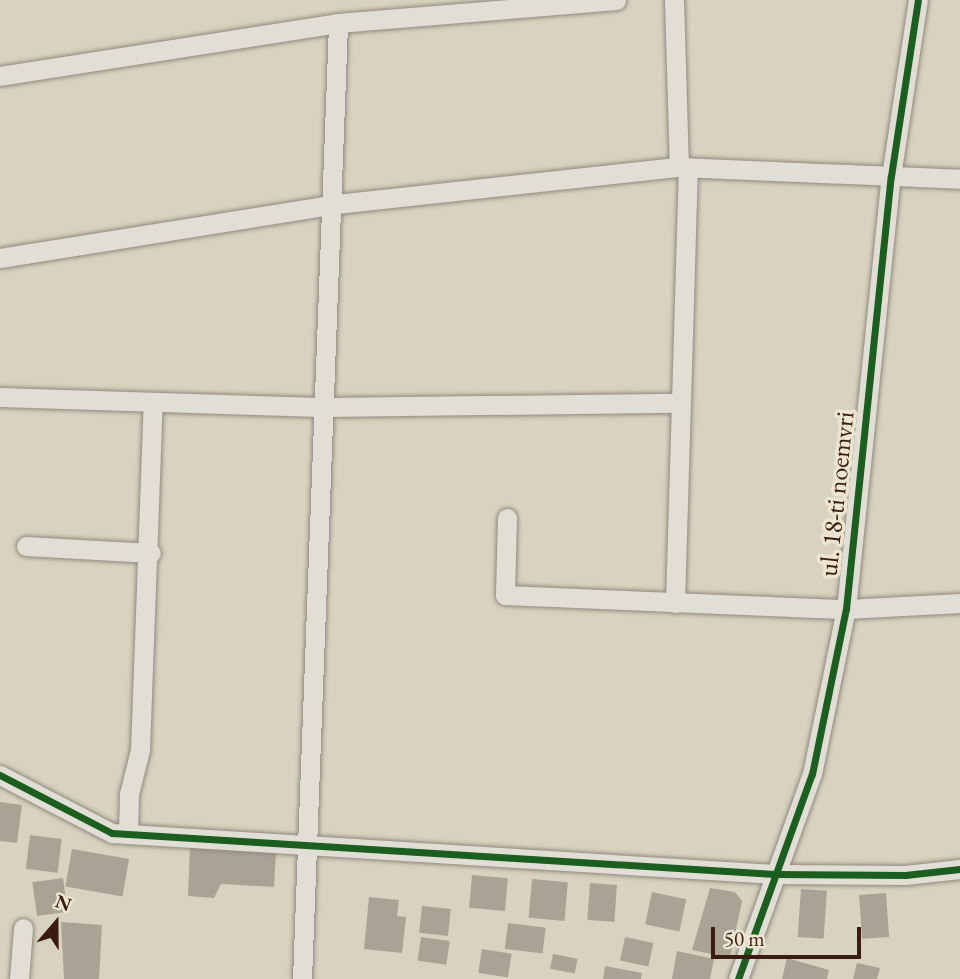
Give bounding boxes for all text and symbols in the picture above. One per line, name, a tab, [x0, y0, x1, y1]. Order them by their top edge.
street label: ul. 18-ti noemvri	[813, 410, 861, 578]
north arrow	[21, 888, 91, 958]
text: N	[52, 888, 75, 917]
scale bar	[715, 912, 866, 956]
text: 50 m	[724, 925, 765, 952]

